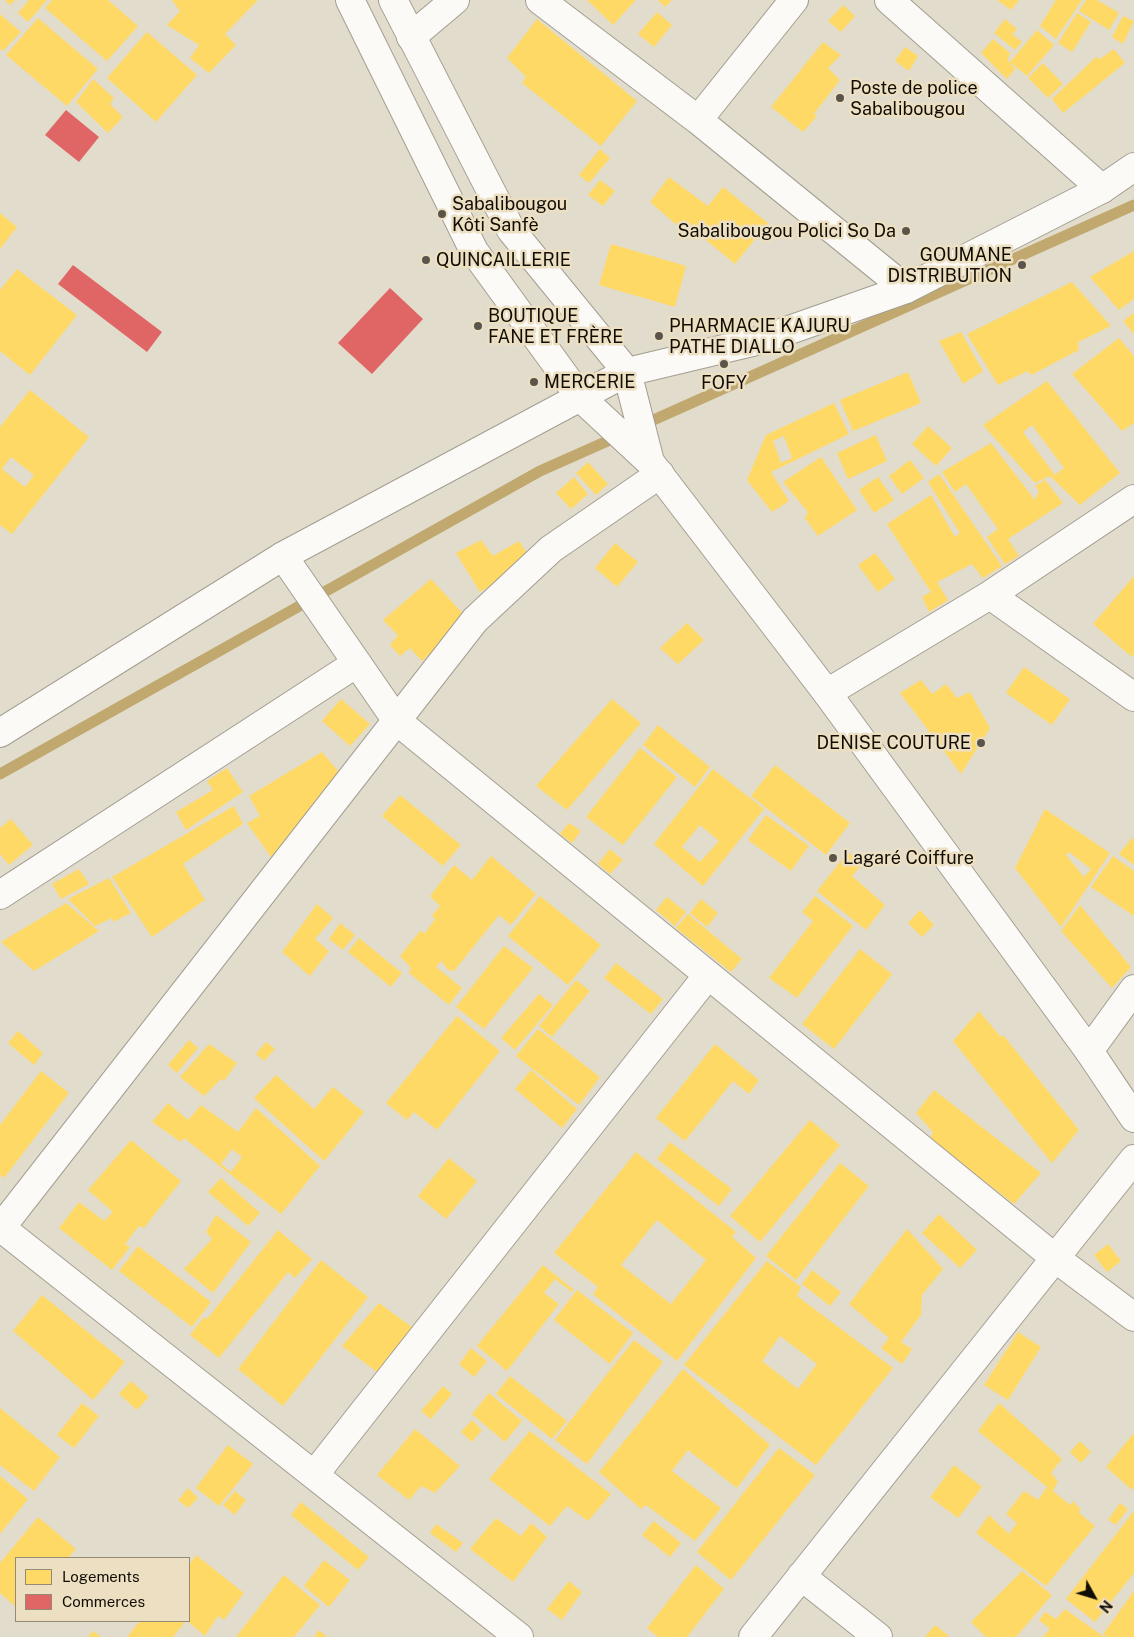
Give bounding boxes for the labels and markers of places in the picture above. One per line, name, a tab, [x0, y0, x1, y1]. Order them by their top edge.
place label: Poste de police Sabalibougou	[850, 77, 978, 120]
marker: Poste de police Sabalibougou	[834, 92, 846, 104]
place label: Sabalibougou Kôti Sanfè	[452, 193, 567, 235]
marker: Sabalibougou Kôti Sanfè	[436, 208, 448, 220]
place label: Sabalibougou Polici So Da	[678, 220, 896, 242]
marker: Sabalibougou Polici So Da	[900, 225, 912, 237]
place label: GOUMANE DISTRIBUTION	[887, 244, 1012, 286]
place label: QUINCAILLERIE	[436, 249, 571, 271]
marker: QUINCAILLERIE	[420, 254, 432, 266]
marker: GOUMANE DISTRIBUTION	[1016, 259, 1028, 271]
place label: BOUTIQUE FANE ET FRÈRE	[488, 305, 623, 348]
place label: PHARMACIE KAJURU PATHE DIALLO	[669, 315, 850, 358]
marker: BOUTIQUE FANE ET FRÈRE	[472, 320, 484, 332]
marker: PHARMACIE KAJURU PATHE DIALLO	[653, 330, 665, 342]
marker: FOFY	[718, 358, 730, 370]
place label: MERCERIE	[544, 371, 635, 393]
place label: FOFY	[701, 372, 747, 394]
marker: MERCERIE	[528, 376, 540, 388]
place label: DENISE COUTURE	[816, 732, 971, 754]
marker: DENISE COUTURE	[975, 737, 987, 749]
place label: Lagaré Coiffure	[843, 847, 974, 869]
marker: Lagaré Coiffure	[827, 852, 839, 864]

